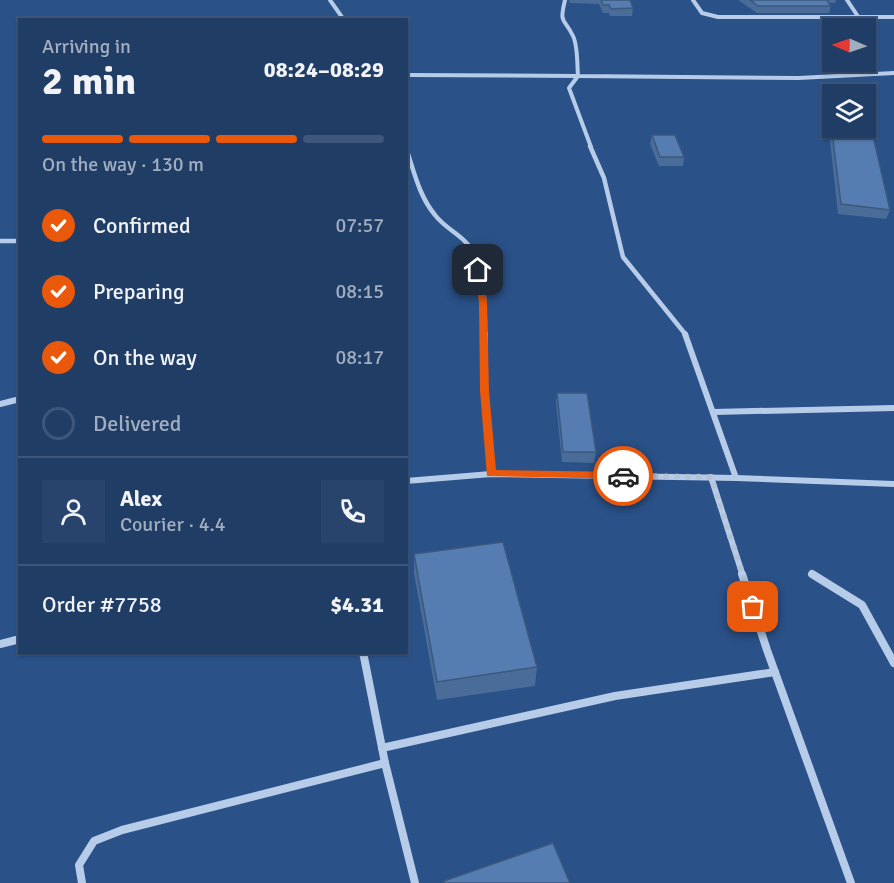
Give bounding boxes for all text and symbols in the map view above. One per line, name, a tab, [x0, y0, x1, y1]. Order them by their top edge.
north arrow	[822, 18, 876, 72]
map controls	[822, 18, 876, 138]
text: Arriving in	[42, 34, 131, 59]
text: 08:24–08:29	[264, 56, 384, 83]
text: 2 min	[42, 57, 136, 105]
button: layers	[822, 84, 876, 138]
text: On the way · 130 m	[42, 152, 204, 177]
icon: check	[42, 209, 75, 242]
text: Confirmed	[93, 212, 191, 239]
text: 07:57	[335, 213, 384, 238]
pin	[452, 244, 503, 295]
icon: home	[461, 253, 494, 286]
icon: check	[42, 275, 75, 308]
text: Preparing	[93, 278, 185, 305]
text: 08:15	[335, 279, 384, 304]
icon: check	[42, 341, 75, 374]
text: On the way	[93, 344, 197, 371]
text: 08:17	[335, 345, 384, 370]
text: Delivered	[93, 410, 181, 437]
courier	[593, 446, 653, 506]
icon: car	[607, 460, 640, 493]
button: person	[42, 480, 105, 543]
button: phone	[321, 480, 384, 543]
text: Alex	[120, 485, 162, 512]
text: Courier · 4.4	[120, 512, 226, 537]
pin	[727, 581, 778, 632]
icon: bag	[736, 590, 769, 623]
text: Order #7758	[42, 591, 162, 618]
text: $4.31	[330, 591, 384, 618]

